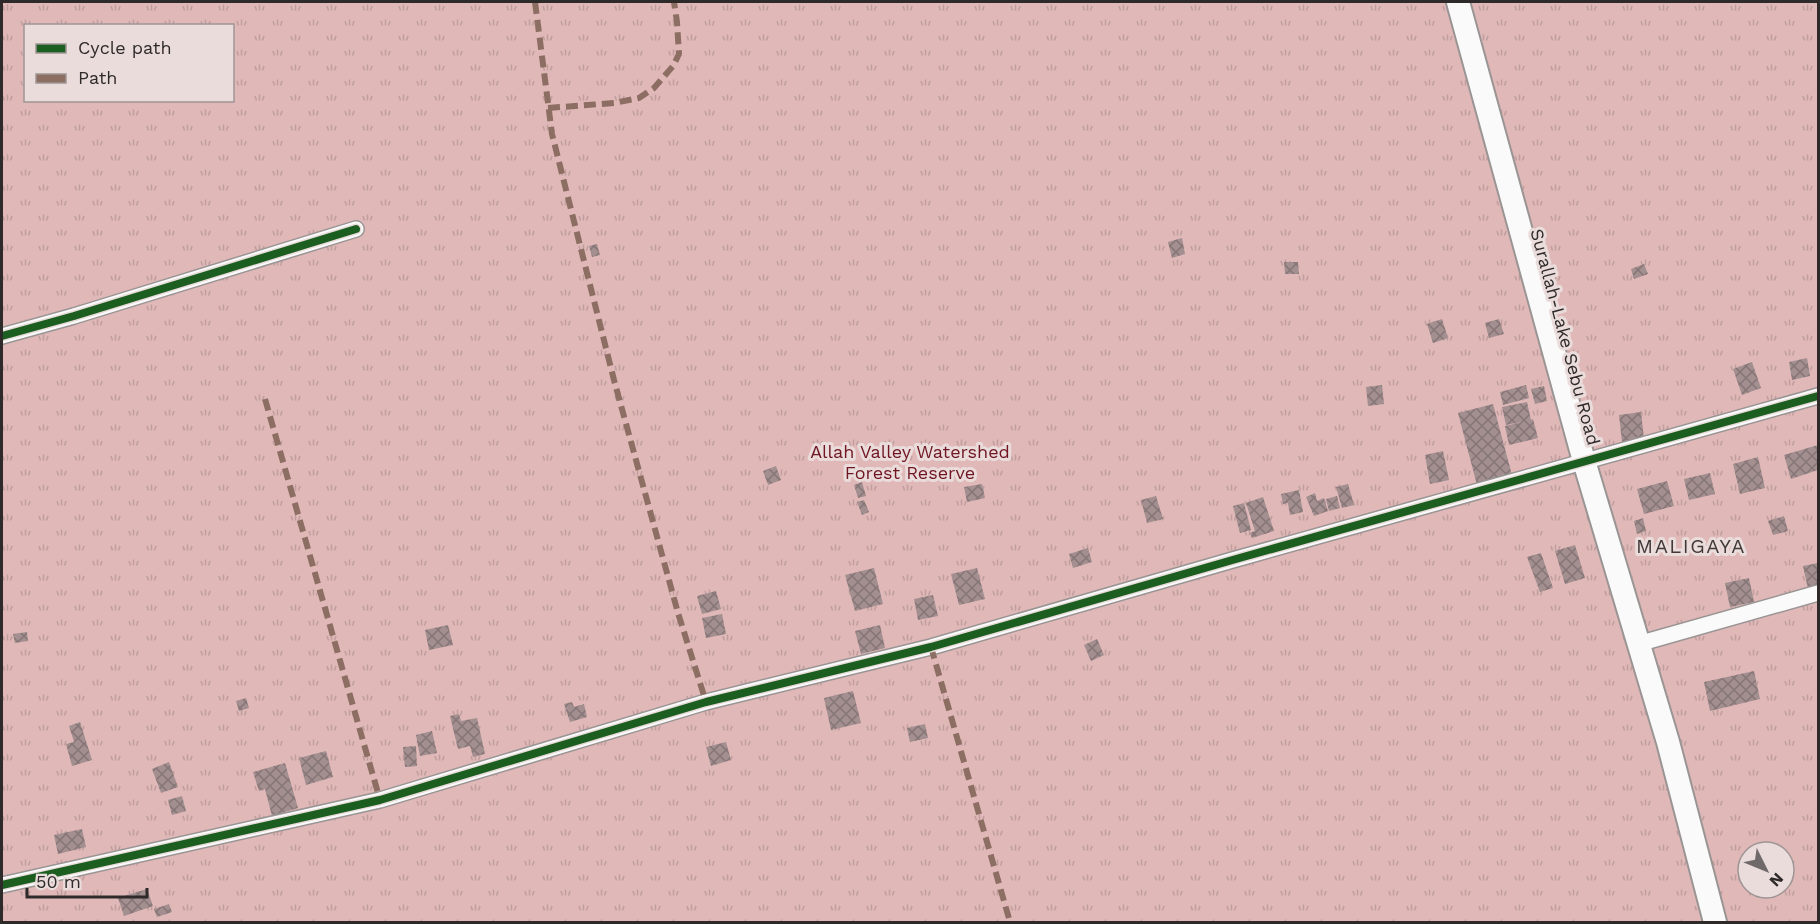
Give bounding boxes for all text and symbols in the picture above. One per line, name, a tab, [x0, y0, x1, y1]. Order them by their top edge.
legend	[24, 24, 234, 102]
text: Cycle path	[78, 37, 172, 58]
text: Path	[78, 67, 118, 88]
street label: Surallah-Lake Sebu Road	[1526, 226, 1604, 447]
park label: Allah Valley Watershed Forest Reserve	[810, 441, 1010, 483]
district label: MALIGAYA	[1636, 534, 1746, 558]
north arrow	[1736, 840, 1796, 900]
scale bar	[27, 861, 147, 899]
text: N	[1766, 869, 1788, 891]
text: 50 m	[36, 871, 81, 892]

